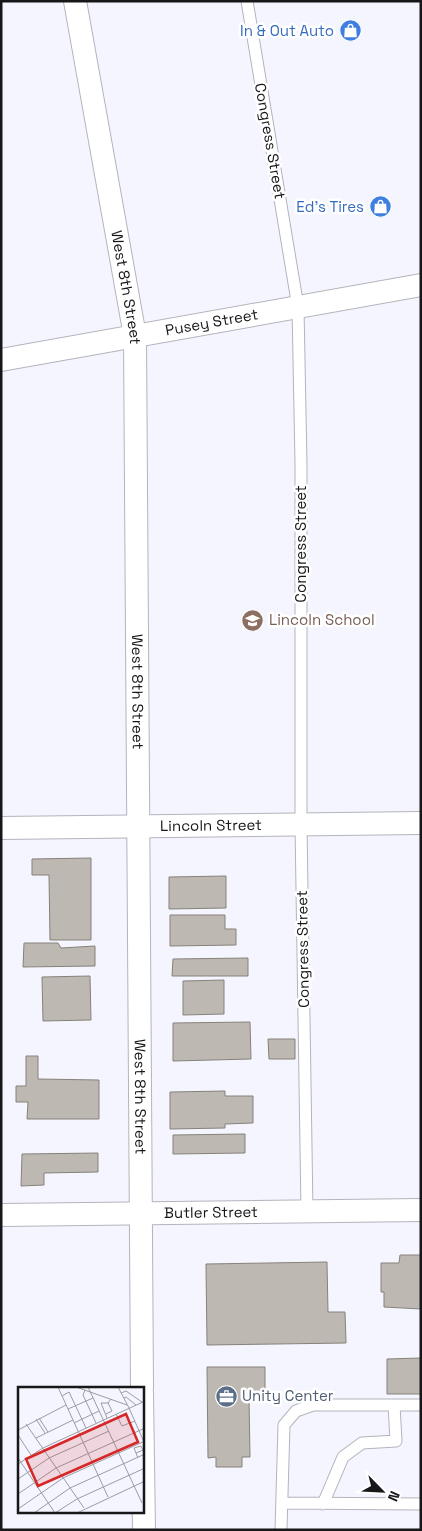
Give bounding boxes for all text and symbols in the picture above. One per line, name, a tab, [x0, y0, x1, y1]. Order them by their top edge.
shop icon: In & Out Auto	[338, 19, 362, 43]
place label: In & Out Auto	[240, 21, 334, 40]
street label: Congress Street	[251, 81, 290, 201]
shop icon: Ed's Tires	[368, 195, 392, 219]
place label: Ed's Tires	[296, 197, 364, 216]
street label: West 8th Street	[107, 229, 145, 345]
street label: Pusey Street	[164, 304, 260, 339]
street label: Congress Street	[291, 485, 310, 603]
school or university icon: Lincoln School	[241, 608, 265, 632]
place label: Lincoln School	[269, 610, 375, 629]
street label: West 8th Street	[128, 634, 148, 750]
street label: Lincoln Street	[160, 815, 262, 835]
street label: Congress Street	[292, 890, 313, 1008]
street label: West 8th Street	[131, 1039, 150, 1155]
street label: Butler Street	[164, 1202, 258, 1222]
office icon: Unity Center	[214, 1384, 238, 1408]
place label: Unity Center	[242, 1386, 334, 1405]
inset map	[18, 1387, 144, 1514]
north arrow	[357, 1466, 407, 1516]
text: N	[384, 1488, 404, 1504]

